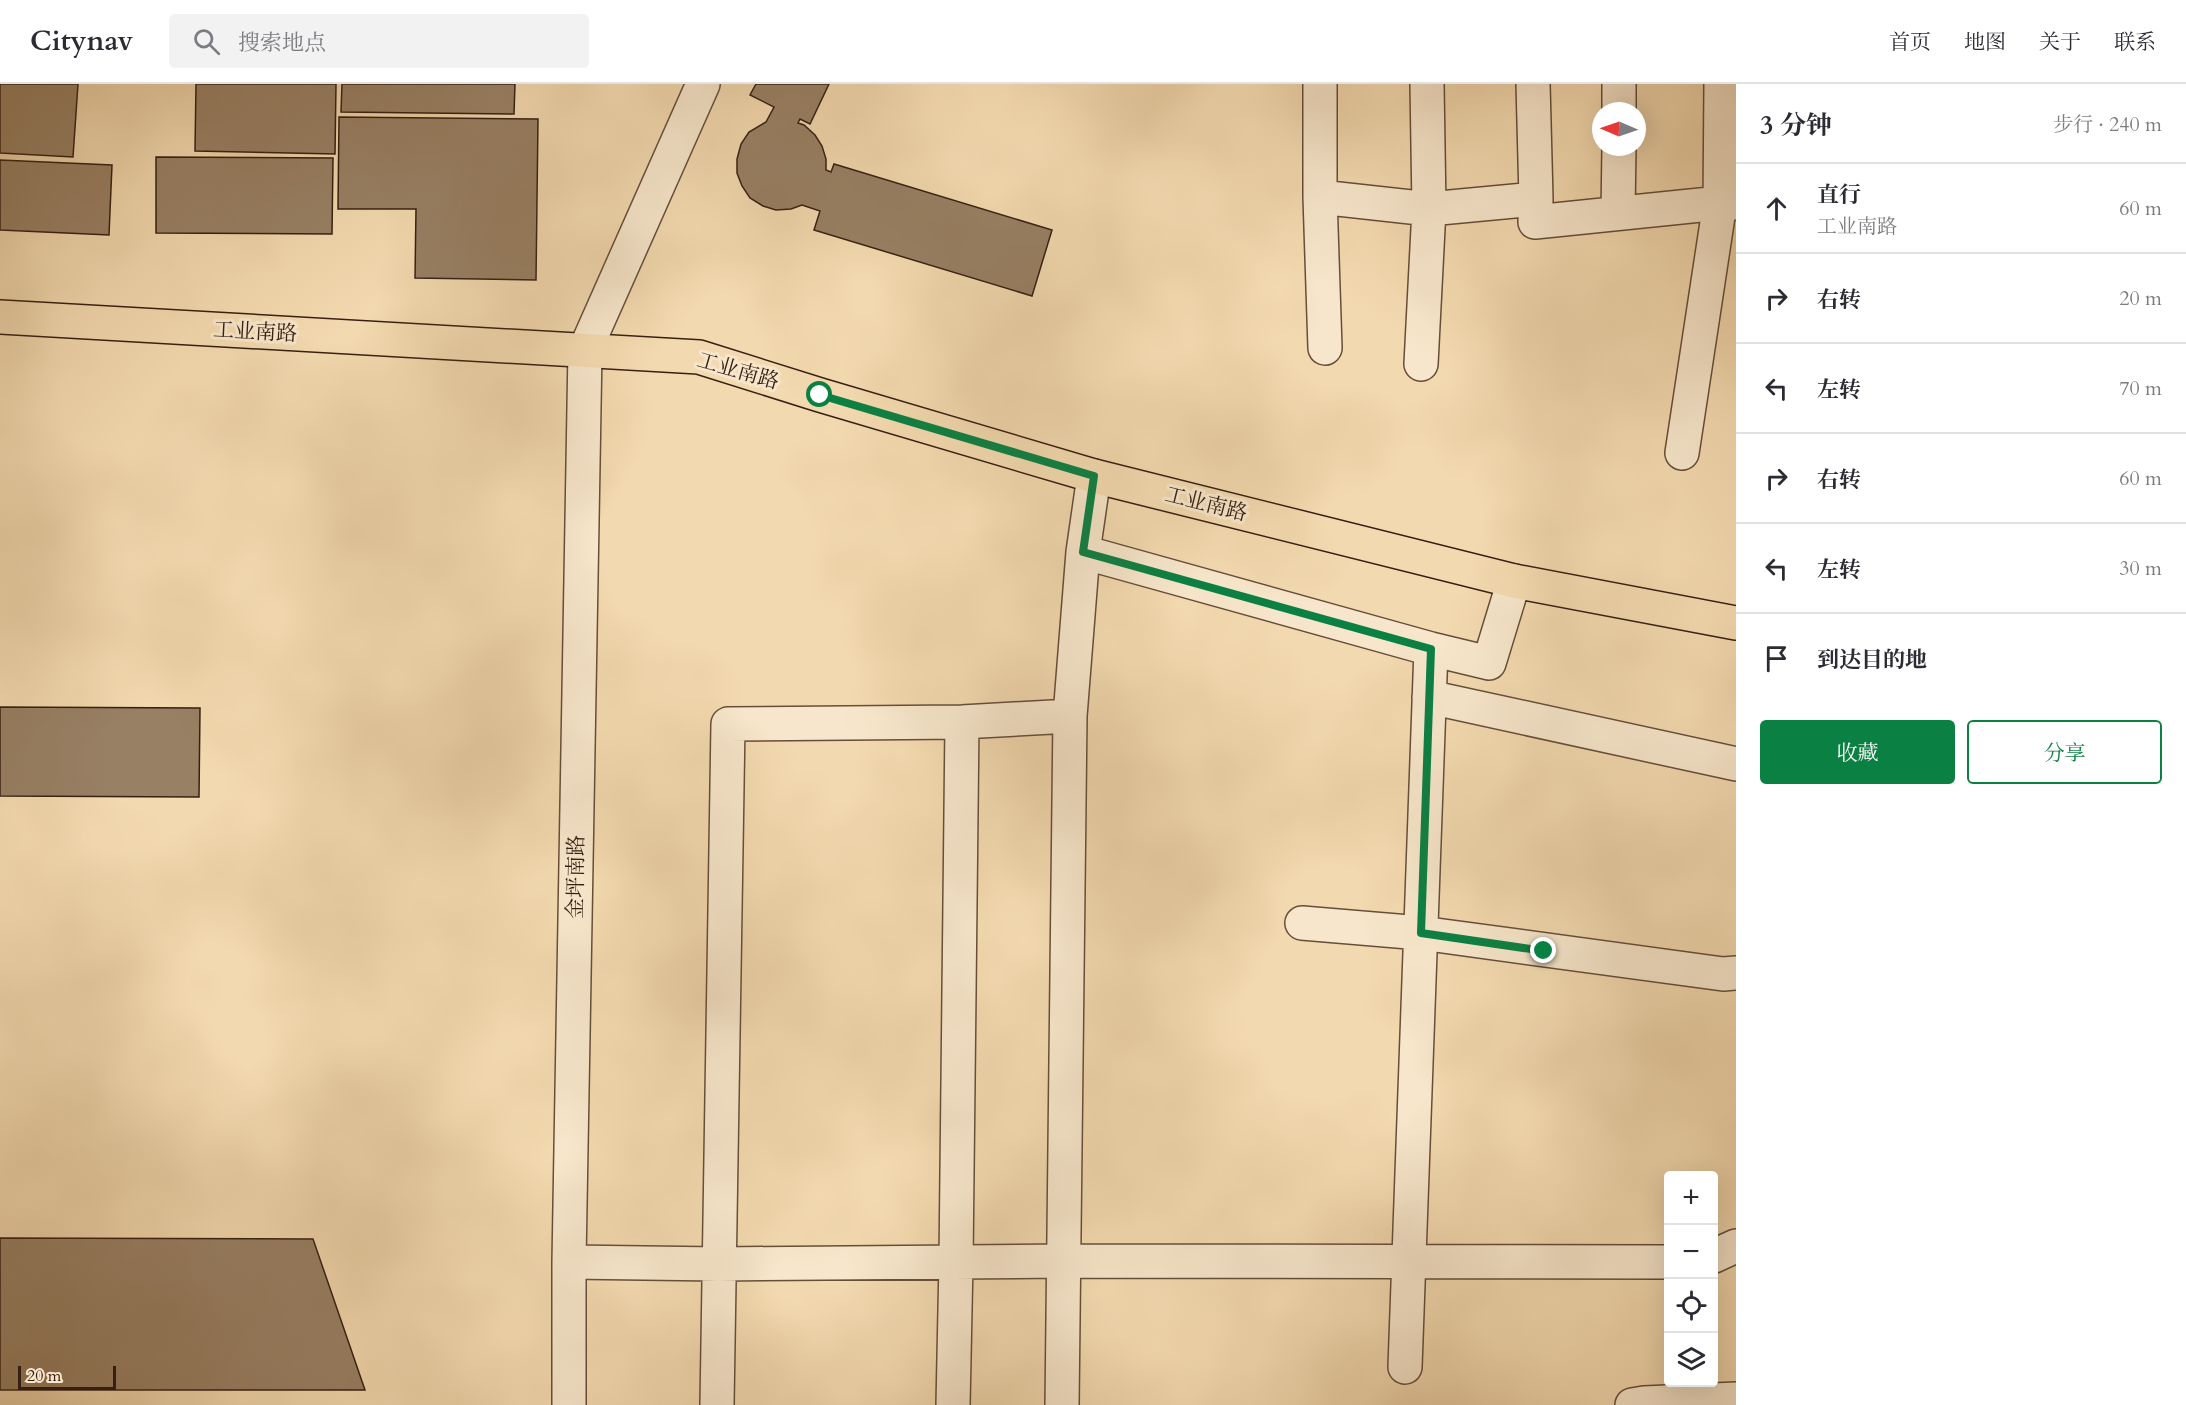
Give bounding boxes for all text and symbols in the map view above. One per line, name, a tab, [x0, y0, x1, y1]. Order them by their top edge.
search box	[169, 14, 589, 68]
text: Citynav	[30, 22, 133, 60]
icon: search	[190, 25, 223, 58]
text: 搜索地点	[238, 28, 326, 58]
text: 首页	[1889, 28, 1931, 57]
text: 地图	[1964, 28, 2006, 57]
text: 关于	[2039, 28, 2081, 57]
text: 联系	[2114, 28, 2156, 57]
north arrow	[1592, 102, 1646, 156]
text: 3 分钟	[1760, 108, 1832, 143]
text: 步行 · 240 m	[2053, 111, 2162, 138]
text: 直行	[1817, 180, 1861, 210]
icon: ahead	[1760, 192, 1793, 225]
text: 60 m	[2119, 195, 2162, 222]
text: 工业南路	[1817, 213, 1897, 240]
icon: right	[1760, 282, 1793, 315]
text: 右转	[1817, 285, 1861, 315]
text: 20 m	[2119, 285, 2162, 312]
street label: 工业南路	[212, 315, 298, 349]
street label: 工业南路	[694, 345, 782, 397]
icon: left	[1760, 372, 1793, 405]
text: 左转	[1817, 375, 1861, 405]
text: 70 m	[2119, 375, 2162, 402]
route start	[806, 381, 832, 407]
icon: right	[1760, 462, 1793, 495]
text: 右转	[1817, 465, 1861, 495]
text: 60 m	[2119, 465, 2162, 492]
street label: 工业南路	[1162, 480, 1250, 528]
icon: left	[1760, 552, 1793, 585]
text: 左转	[1817, 555, 1861, 585]
text: 30 m	[2119, 555, 2162, 582]
icon: arrive	[1760, 642, 1793, 675]
text: 到达目的地	[1817, 645, 1927, 675]
button: 收藏	[1760, 720, 1955, 784]
button: 分享	[1967, 720, 2162, 784]
street label: 金坪南路	[561, 835, 591, 919]
route end	[1530, 937, 1556, 963]
map controls	[1664, 1171, 1718, 1387]
button: +	[1664, 1171, 1718, 1225]
button: −	[1664, 1225, 1718, 1279]
button: locate	[1664, 1279, 1718, 1333]
button: layers	[1664, 1333, 1718, 1387]
scale bar	[18, 1363, 116, 1390]
text: 20 m	[27, 1365, 61, 1387]

